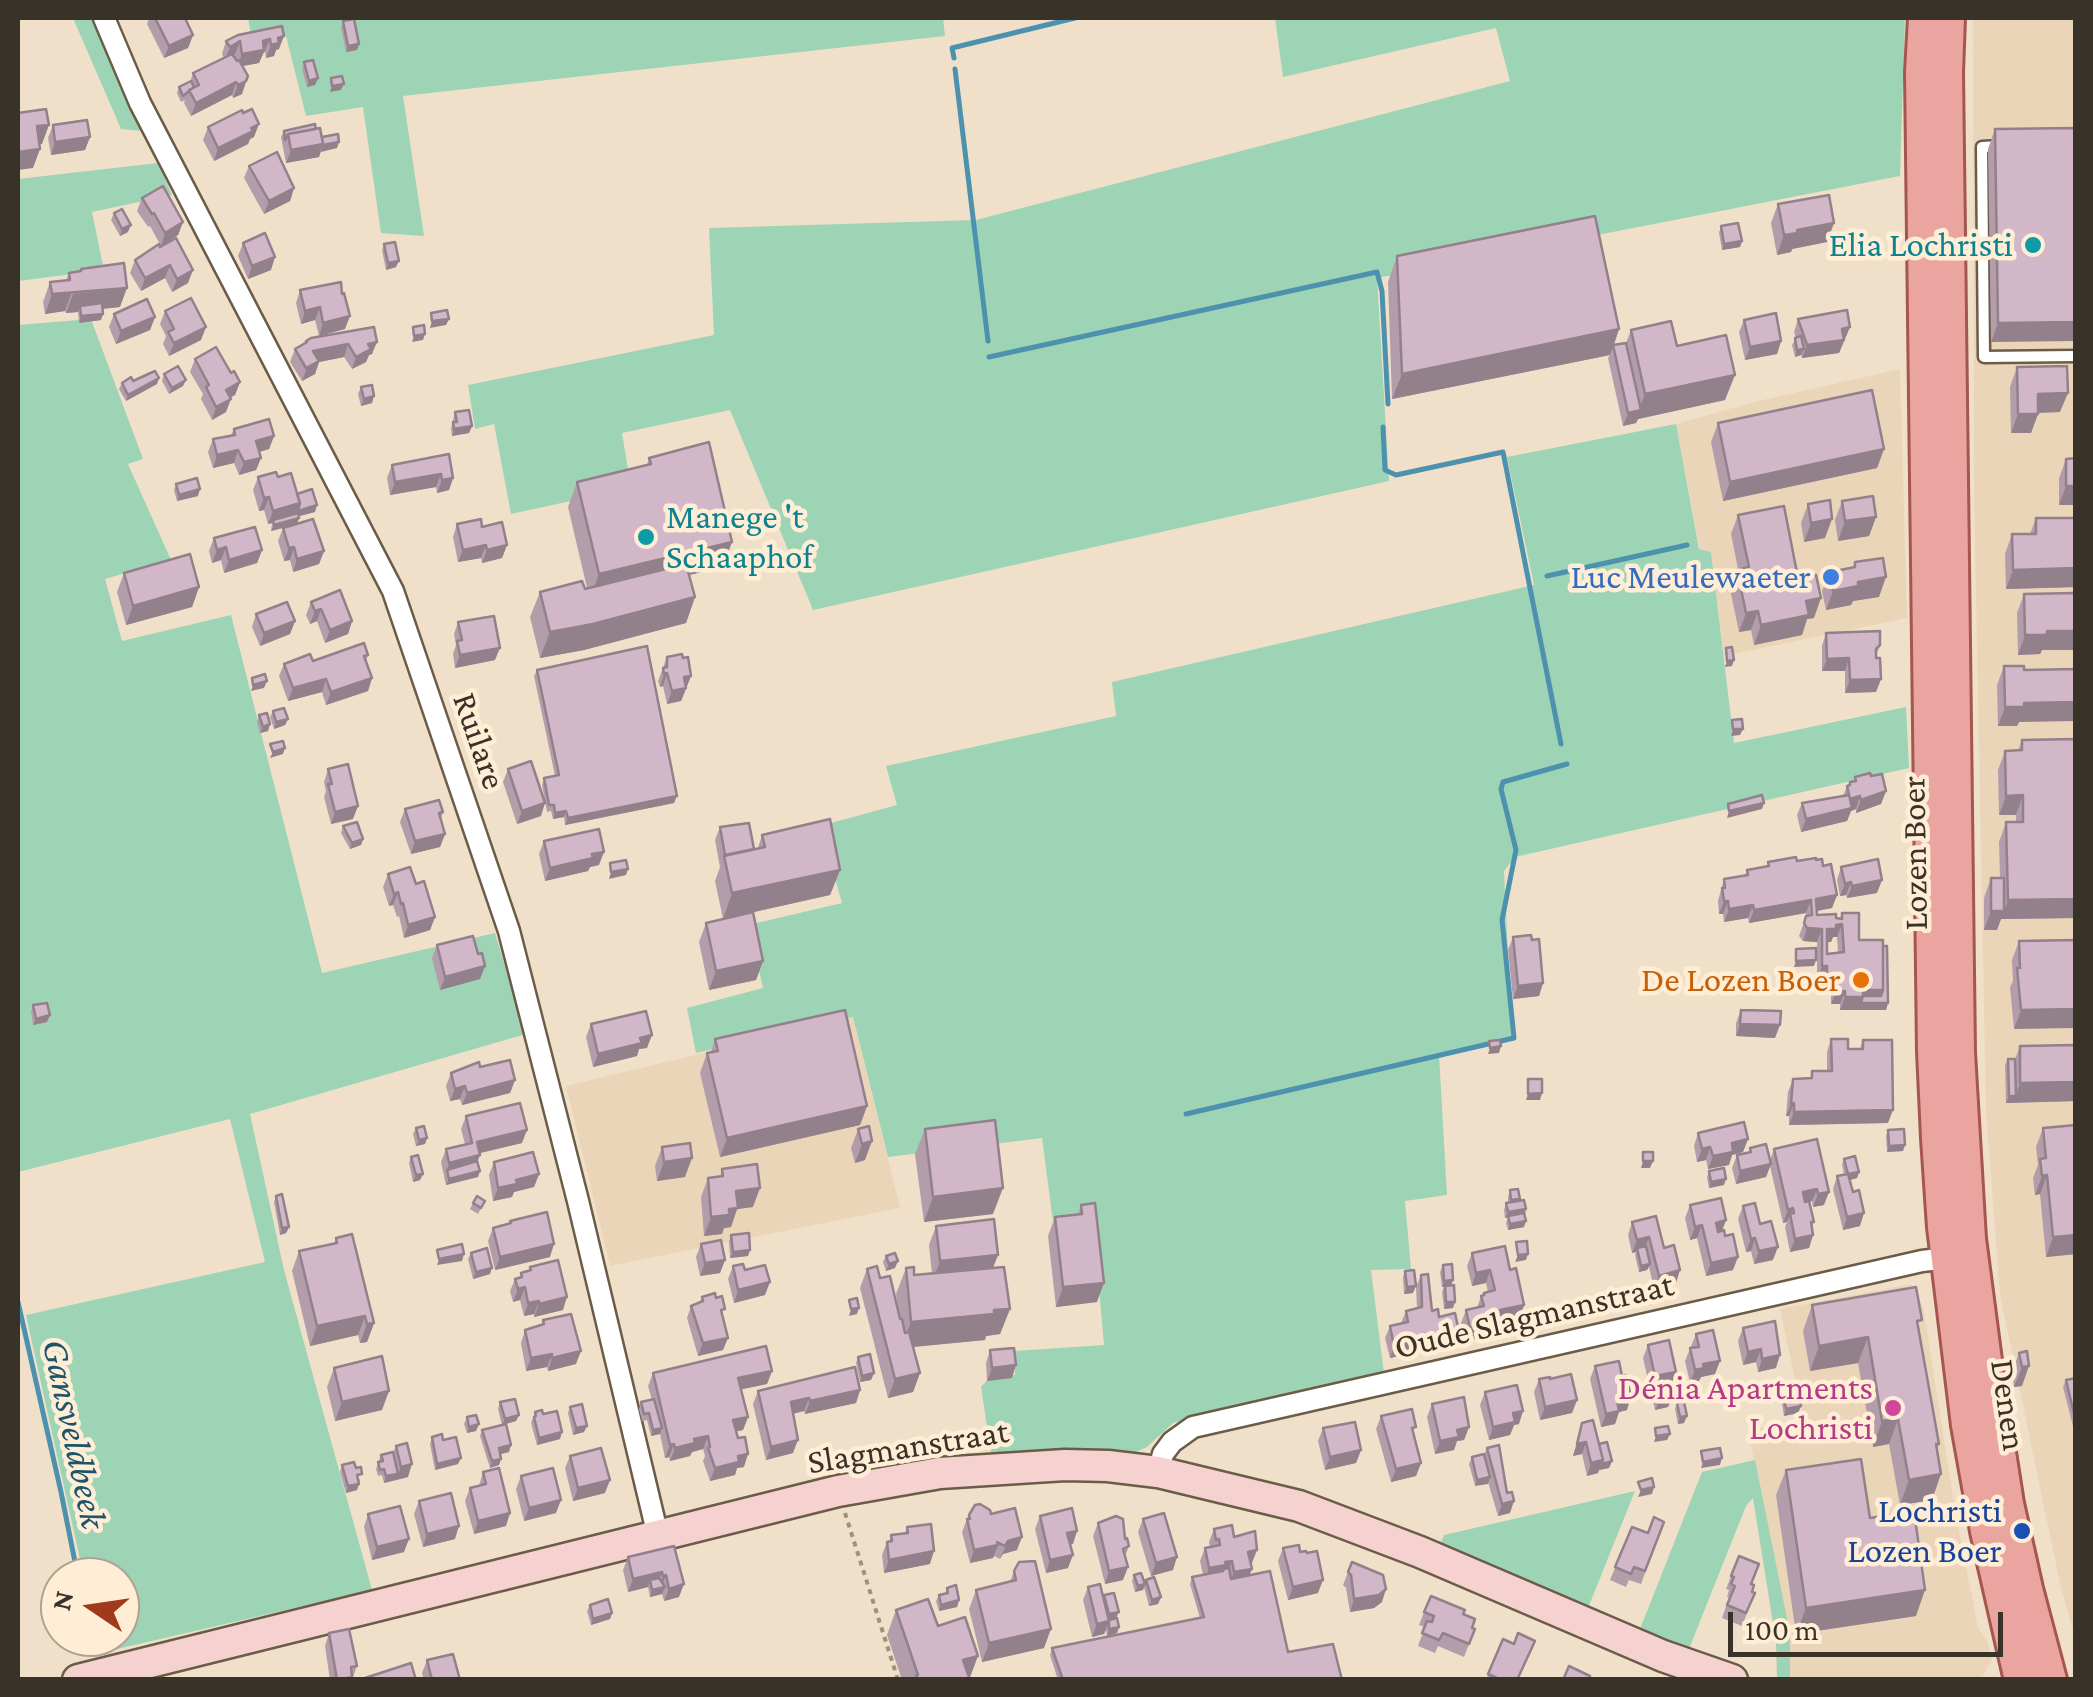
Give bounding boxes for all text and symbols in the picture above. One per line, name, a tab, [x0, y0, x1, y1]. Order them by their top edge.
place label: Elia Lochristi	[1829, 224, 2013, 266]
marker: Elia Lochristi	[2022, 234, 2044, 256]
place label: Manege 't Schaaphof	[666, 496, 813, 578]
marker: Manege 't Schaaphof	[635, 526, 657, 548]
place label: Luc Meulewaeter	[1570, 556, 1811, 598]
marker: Luc Meulewaeter	[1820, 566, 1842, 588]
street label: Ruilare	[443, 687, 515, 795]
street label: Lozen Boer	[1893, 775, 1937, 931]
place label: De Lozen Boer	[1641, 959, 1841, 1001]
marker: De Lozen Boer	[1850, 969, 1872, 991]
street label: Oude Slagmanstraat	[1390, 1263, 1678, 1369]
water label: Gansveldbeek	[32, 1335, 116, 1533]
street label: Denen	[1981, 1357, 2035, 1453]
place label: Dénia Apartments Lochristi	[1618, 1367, 1873, 1449]
marker: Dénia Apartments Lochristi	[1882, 1397, 1904, 1419]
street label: Slagmanstraat	[805, 1410, 1011, 1484]
place label: Lochristi Lozen Boer	[1847, 1490, 2002, 1572]
marker: Lochristi Lozen Boer	[2011, 1520, 2033, 1542]
north arrow	[40, 1557, 140, 1657]
text: N	[45, 1588, 79, 1613]
scale bar	[1733, 1592, 2008, 1654]
text: 100 m	[1745, 1613, 1819, 1646]

